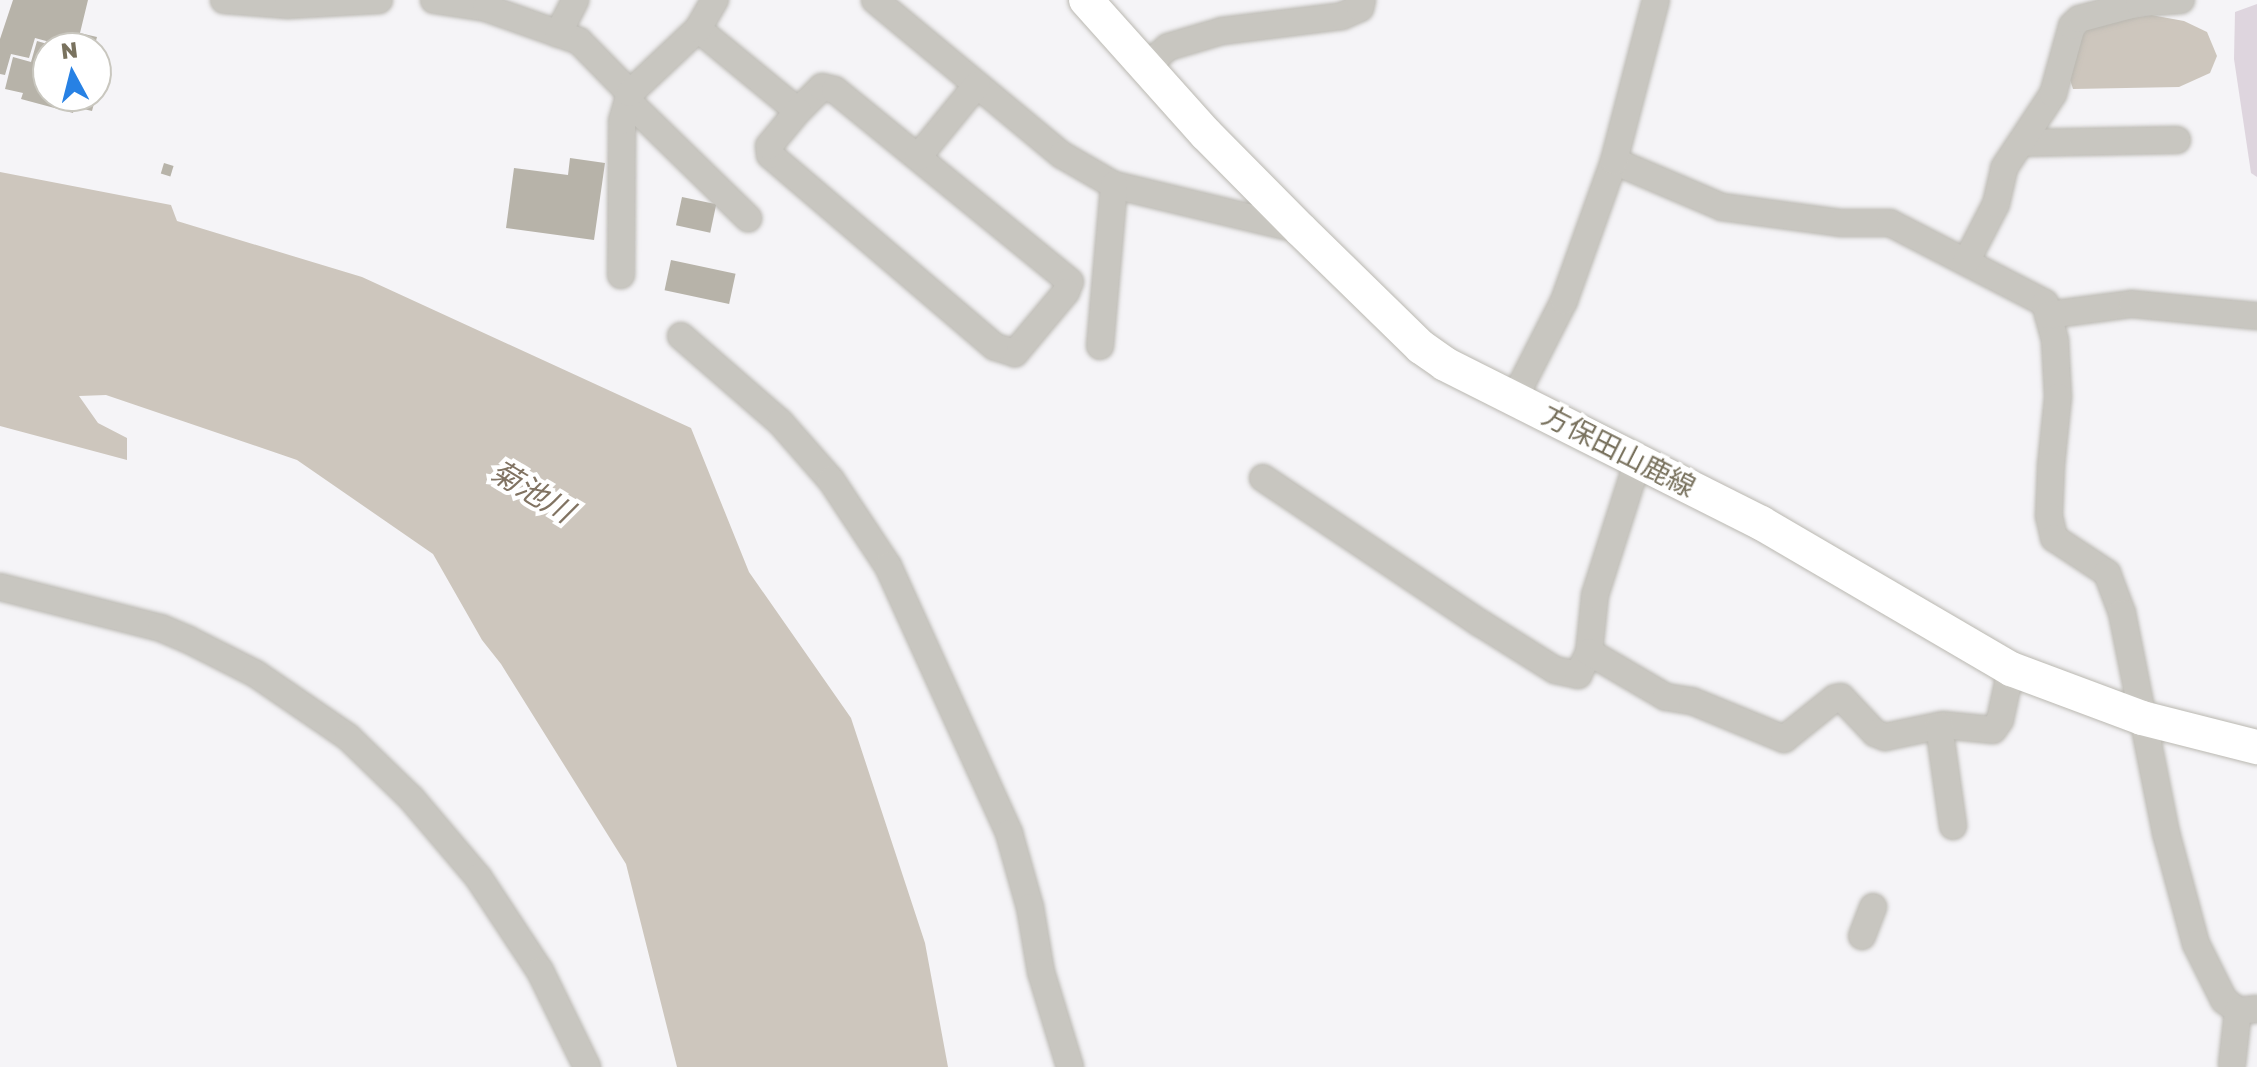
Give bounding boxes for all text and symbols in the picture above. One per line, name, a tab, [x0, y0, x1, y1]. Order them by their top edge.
north arrow	[32, 32, 112, 112]
text: N	[59, 35, 79, 64]
street label: 方保田山鹿線	[1537, 398, 1701, 504]
water label: 菊池川	[484, 452, 580, 530]

